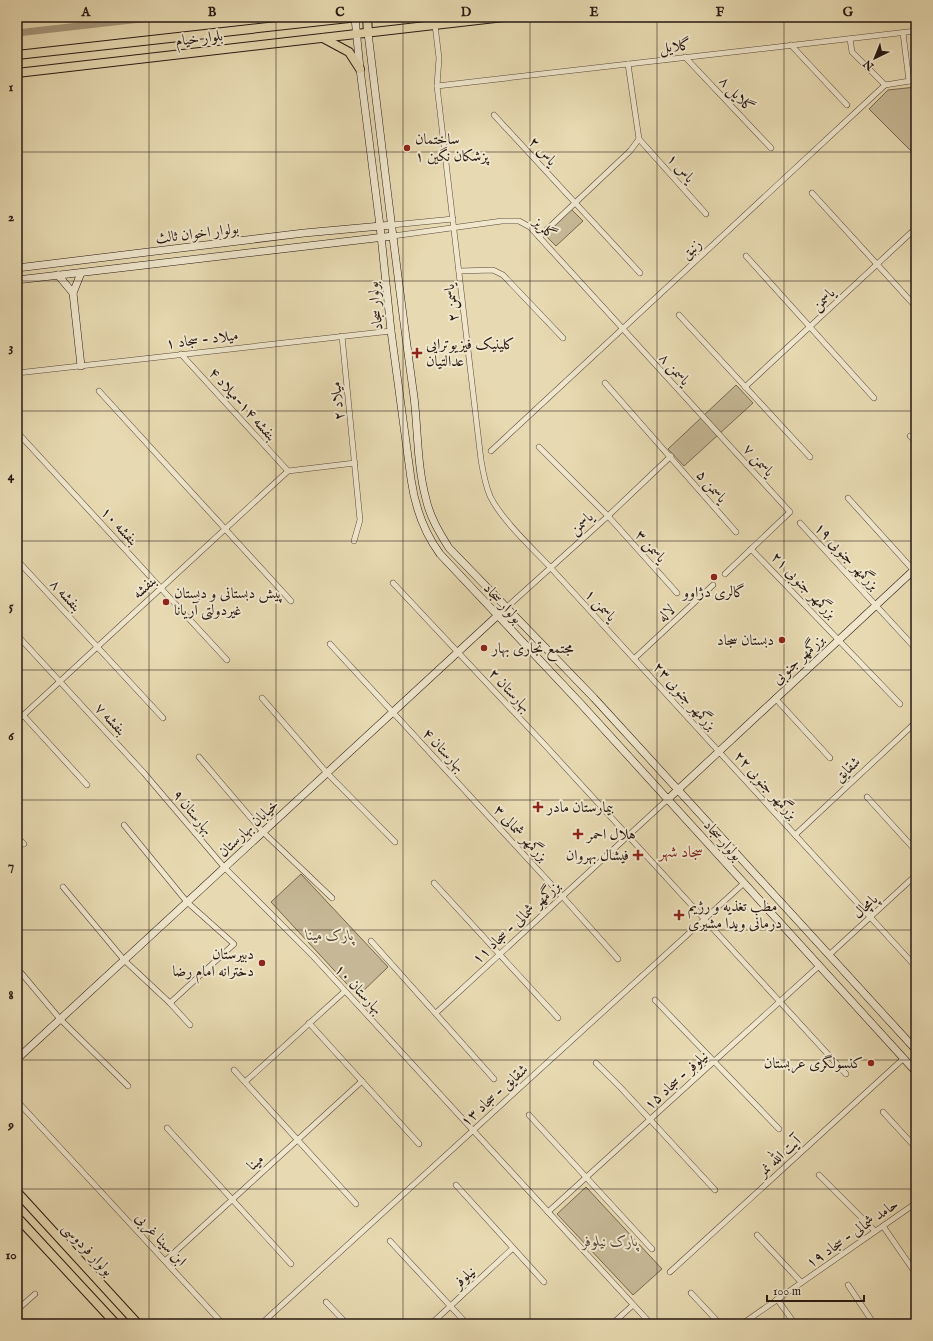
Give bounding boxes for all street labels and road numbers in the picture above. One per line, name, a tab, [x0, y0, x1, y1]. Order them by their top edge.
street label: بلوار خیام	[174, 26, 224, 54]
street label: گلایل	[659, 35, 692, 59]
street label: گلایل ۸	[714, 72, 758, 117]
street label: یاس ۲	[524, 133, 562, 171]
street label: یاس ۱	[662, 150, 700, 188]
street label: گلریز	[528, 211, 560, 244]
street label: بولوار اخوان ثالث	[154, 219, 240, 248]
street label: زنبق	[677, 235, 706, 264]
street label: بولوار سجاد	[363, 280, 388, 331]
street label: یاسمن ۲	[440, 282, 463, 323]
street label: یاسمن	[807, 283, 840, 315]
street label: میلاد - سجاد ۱	[165, 326, 239, 353]
street label: یاسمن ۸	[655, 349, 695, 391]
street label: بنفشه ۱۴-میلاد ۴	[205, 364, 281, 445]
street label: میلاد ۲	[326, 381, 349, 421]
street label: یاسمن ۷	[739, 440, 779, 482]
street label: یاسمن ۵	[692, 466, 732, 508]
street label: بنفشه ۱۰	[97, 503, 143, 550]
street label: یاسمن	[565, 507, 598, 539]
street label: بزرگمهر جنوبی ۱۹	[810, 518, 884, 595]
street label: یاسمن ۳	[631, 526, 671, 568]
street label: بزرگمهر جنوبی ۲۱	[766, 547, 841, 624]
street label: بنفشه	[128, 572, 160, 603]
street label: بنفشه ۸	[46, 575, 86, 616]
street label: بولوار سجاد	[479, 579, 526, 628]
street label: یاسمن ۱	[581, 585, 621, 627]
street label: لاله	[653, 600, 679, 626]
street label: بزرگمهر جنوبی	[767, 629, 830, 689]
street label: بزرگمهر جنوبی ۲۳	[648, 657, 721, 736]
street label: بهارستان ۲	[484, 664, 535, 716]
street label: بنفشه ۷	[91, 699, 131, 740]
street label: بهارستان ۴	[418, 724, 469, 776]
street label: بزرگمهر جنوبی ۲۲	[729, 746, 802, 825]
street label: شقایق	[830, 752, 865, 786]
street label: بهارستان ۹	[168, 786, 217, 839]
street label: خیابان بهارستان	[214, 795, 283, 861]
street label: بزرگمهر شمالی ۳	[489, 800, 553, 866]
street label: بولوار سجاد	[699, 816, 746, 865]
street label: بزرگمهر شمالی - سجاد ۱۱	[467, 876, 565, 968]
street label: پامچال	[849, 889, 884, 924]
street label: بهارستان ۱۰	[330, 960, 387, 1019]
street label: نیلوفر - سجاد ۱۵	[640, 1047, 712, 1114]
street label: شقایق - سجاد ۱۳	[457, 1060, 532, 1131]
street label: آیت الله نمر	[750, 1129, 806, 1182]
street label: مینا	[243, 1150, 268, 1175]
street label: حامد شمالی - سجاد ۱۹	[802, 1195, 902, 1272]
street label: ابن سینا غربی	[130, 1208, 190, 1271]
street label: بولوار فردوسی	[57, 1218, 117, 1281]
street label: نیلوفر	[447, 1262, 480, 1294]

